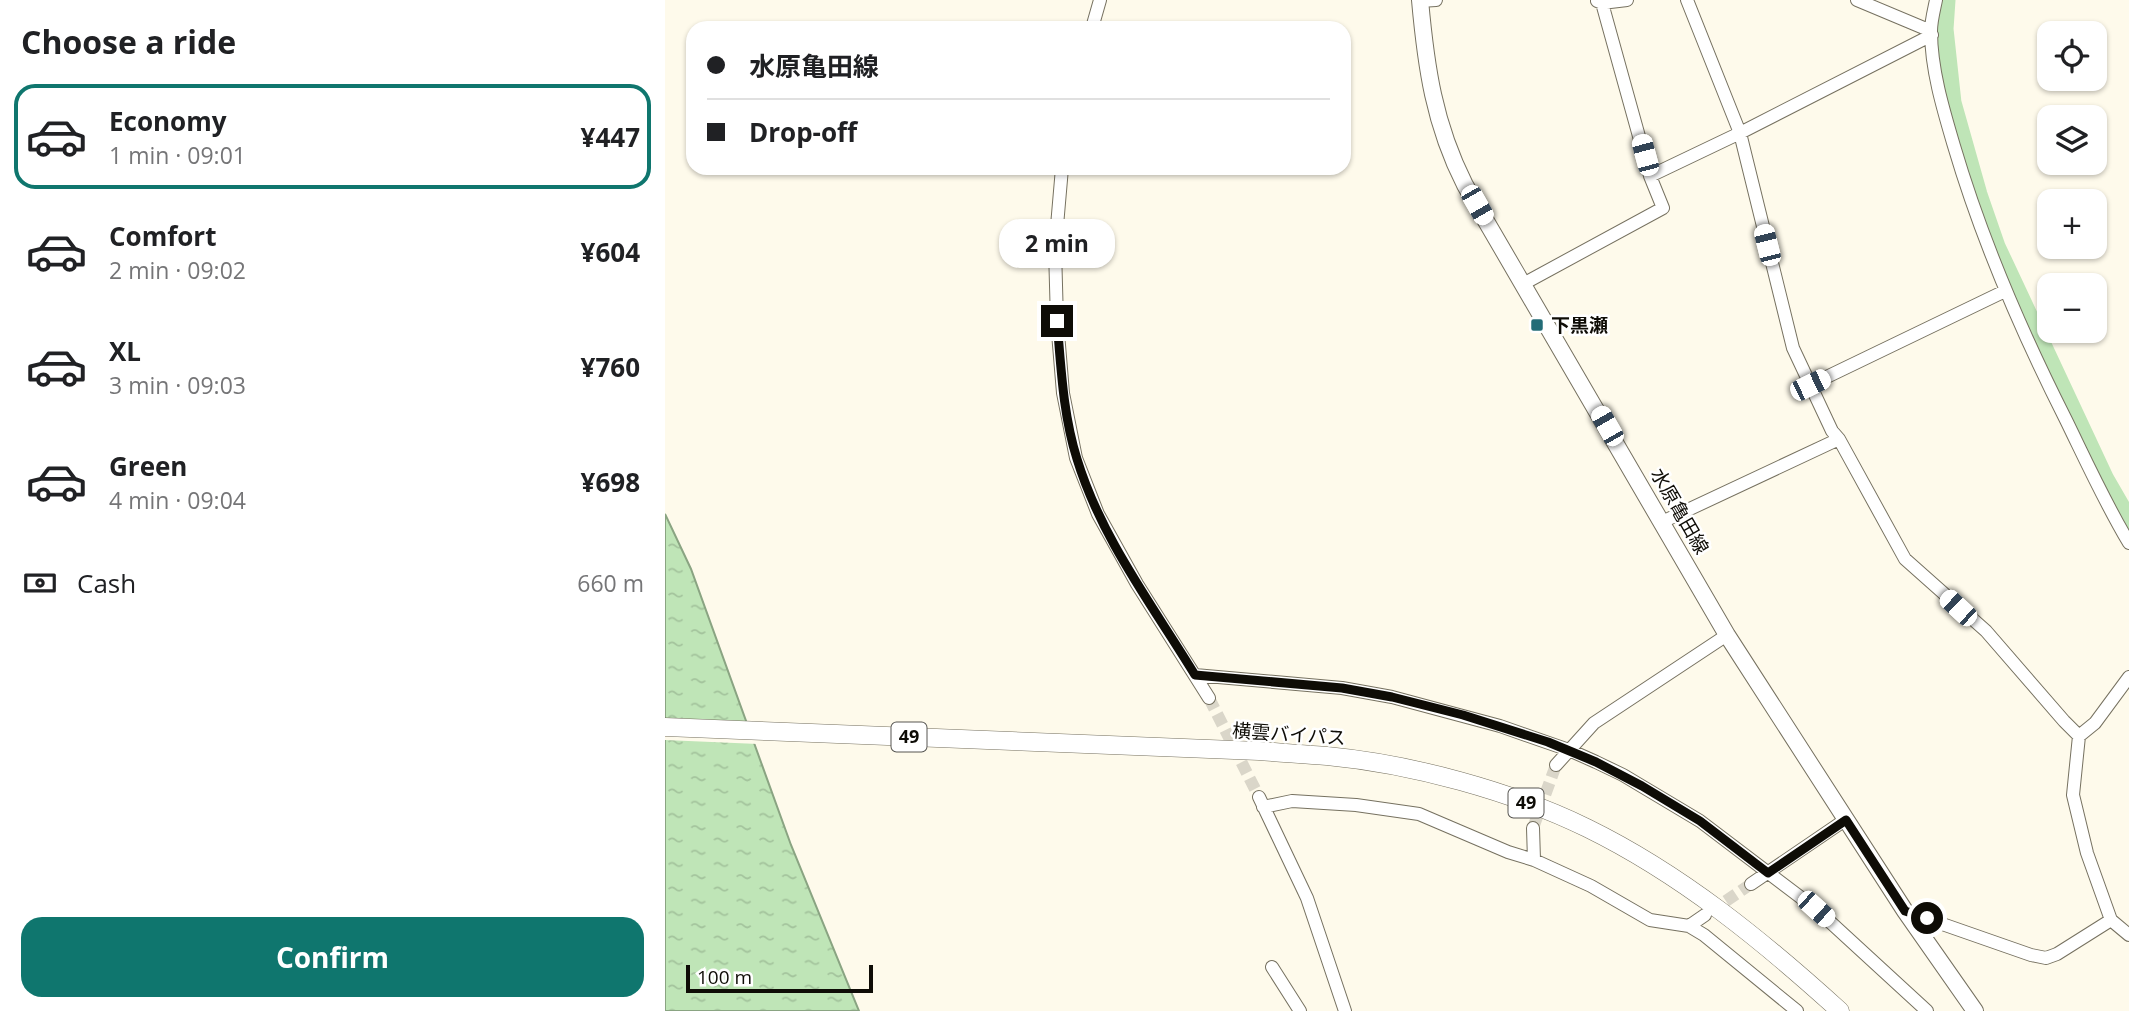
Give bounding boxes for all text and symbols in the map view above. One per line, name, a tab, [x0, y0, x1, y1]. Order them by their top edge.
text: Choose a ride	[21, 20, 236, 63]
map controls	[2037, 21, 2107, 343]
button: locate	[2037, 21, 2107, 91]
text: 水原亀田線	[749, 48, 879, 84]
text: Economy	[109, 103, 227, 139]
icon: car	[25, 105, 88, 168]
button: layers	[2037, 105, 2107, 175]
text: Drop-off	[749, 114, 857, 150]
text: ¥447	[581, 119, 640, 155]
car	[1630, 132, 1661, 178]
text: 1 min · 09:01	[109, 139, 246, 171]
car	[1458, 182, 1497, 228]
button: +	[2037, 189, 2107, 259]
text: Comfort	[109, 218, 216, 254]
callout: 2 min	[999, 219, 1115, 268]
icon: car	[25, 220, 88, 283]
car	[1752, 222, 1783, 268]
text: 2 min	[1025, 227, 1089, 259]
text: ¥604	[581, 234, 640, 270]
text: 2 min · 09:02	[109, 254, 246, 286]
button: −	[2037, 273, 2107, 343]
route end	[1041, 305, 1073, 337]
place label: 下黒瀬	[1551, 312, 1608, 338]
marker: 下黒瀬	[1529, 317, 1545, 333]
text: XL	[109, 333, 141, 369]
icon: car	[25, 335, 88, 398]
text: ¥760	[581, 349, 640, 385]
car	[1787, 366, 1834, 404]
text: 3 min · 09:03	[109, 369, 246, 401]
car	[1588, 403, 1627, 449]
text: Green	[109, 448, 187, 484]
icon: car	[25, 450, 88, 513]
street label: 水原亀田線	[1645, 463, 1715, 559]
text: ¥698	[581, 464, 640, 500]
text: 4 min · 09:04	[109, 484, 246, 516]
icon: cash	[21, 564, 59, 602]
text: Cash	[77, 565, 136, 601]
text: 660 m	[577, 567, 644, 599]
car	[1936, 586, 1981, 630]
street label: 横雲バイパス	[1231, 717, 1347, 751]
road number: 49	[891, 722, 927, 752]
road number: 49	[1509, 788, 1543, 818]
car	[1794, 887, 1839, 931]
route start	[1911, 902, 1943, 934]
button: Confirm	[21, 917, 644, 997]
scale bar	[686, 962, 873, 994]
text: 100 m	[697, 964, 752, 990]

